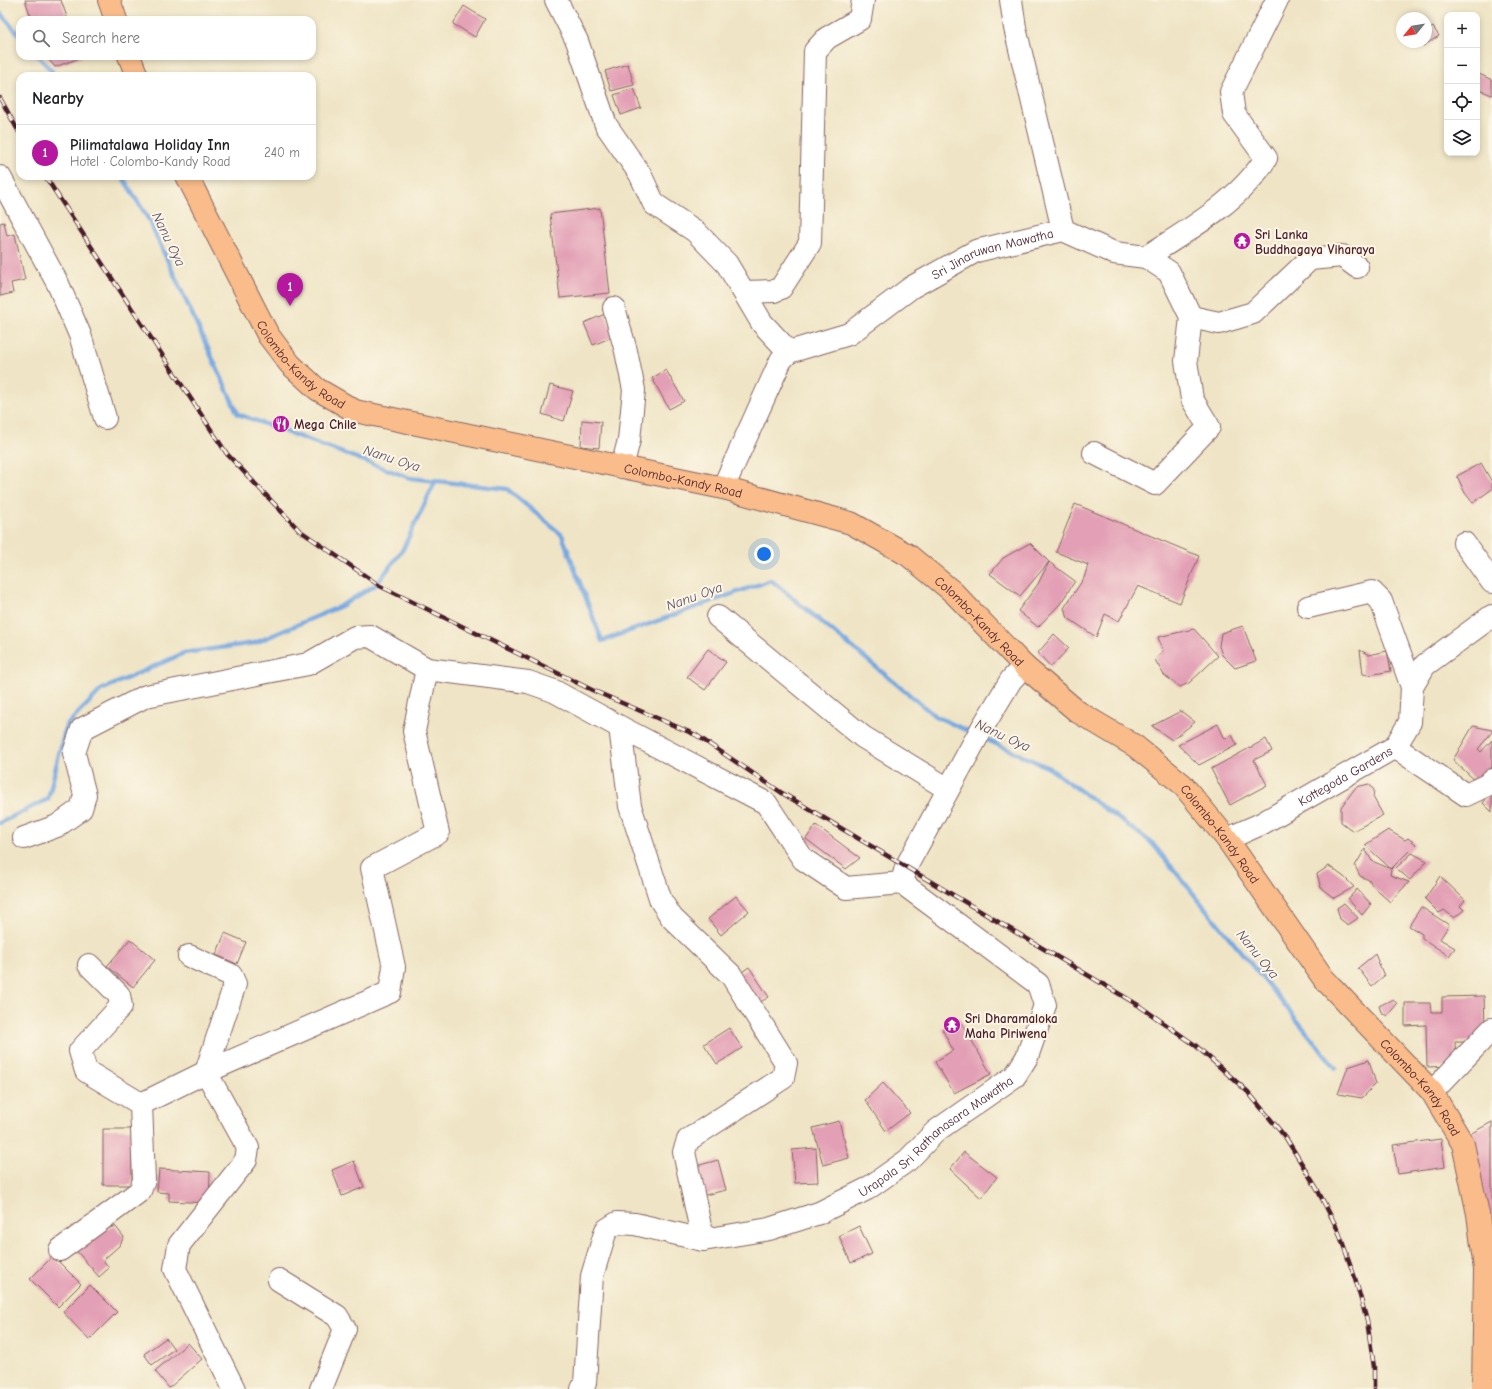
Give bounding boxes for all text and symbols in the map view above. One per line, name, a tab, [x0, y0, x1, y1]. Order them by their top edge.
north arrow	[1396, 12, 1432, 48]
map controls	[1444, 12, 1480, 156]
button: +	[1444, 12, 1480, 48]
search box	[16, 16, 316, 60]
icon: search	[30, 27, 52, 49]
text: Search here	[62, 29, 140, 47]
button: −	[1444, 48, 1480, 84]
button: locate	[1444, 84, 1480, 120]
text: Nearby	[32, 89, 83, 108]
button: layers	[1444, 120, 1480, 156]
text: Pilimatalawa Holiday Inn	[70, 136, 230, 154]
text: 1	[42, 145, 48, 160]
text: 240 m	[264, 145, 300, 160]
text: Hotel · Colombo-Kandy Road	[70, 154, 231, 169]
water label: Nanu Oya	[148, 209, 189, 269]
street label: Sri Jinaruwan Mawatha	[929, 226, 1055, 283]
place label: Sri Lanka Buddhagaya Viharaya	[1255, 227, 1375, 257]
temple icon: Sri Lanka Buddhagaya Viharaya	[1232, 231, 1252, 251]
pin: 1	[277, 273, 303, 306]
street label: Colombo-Kandy Road	[254, 318, 348, 412]
restaurant icon: Mega Chile	[271, 414, 291, 434]
place label: Mega Chile	[294, 417, 357, 432]
water label: Nanu Oya	[361, 441, 422, 476]
street label: Colombo-Kandy Road	[623, 460, 744, 501]
your location	[754, 544, 774, 564]
street label: Colombo-Kandy Road	[931, 573, 1027, 669]
water label: Nanu Oya	[664, 578, 725, 614]
water label: Nanu Oya	[973, 715, 1033, 756]
street label: Kottegoda Gardens	[1295, 743, 1395, 809]
street label: Colombo-Kandy Road	[1177, 781, 1262, 886]
water label: Nanu Oya	[1233, 926, 1283, 982]
place label: Sri Dharamaloka Maha Piriwena	[965, 1011, 1058, 1041]
temple icon: Sri Dharamaloka Maha Piriwena	[942, 1015, 962, 1035]
street label: Colombo-Kandy Road	[1377, 1036, 1463, 1139]
street label: Urapola Sri Rathanasara Mawatha	[856, 1073, 1016, 1200]

